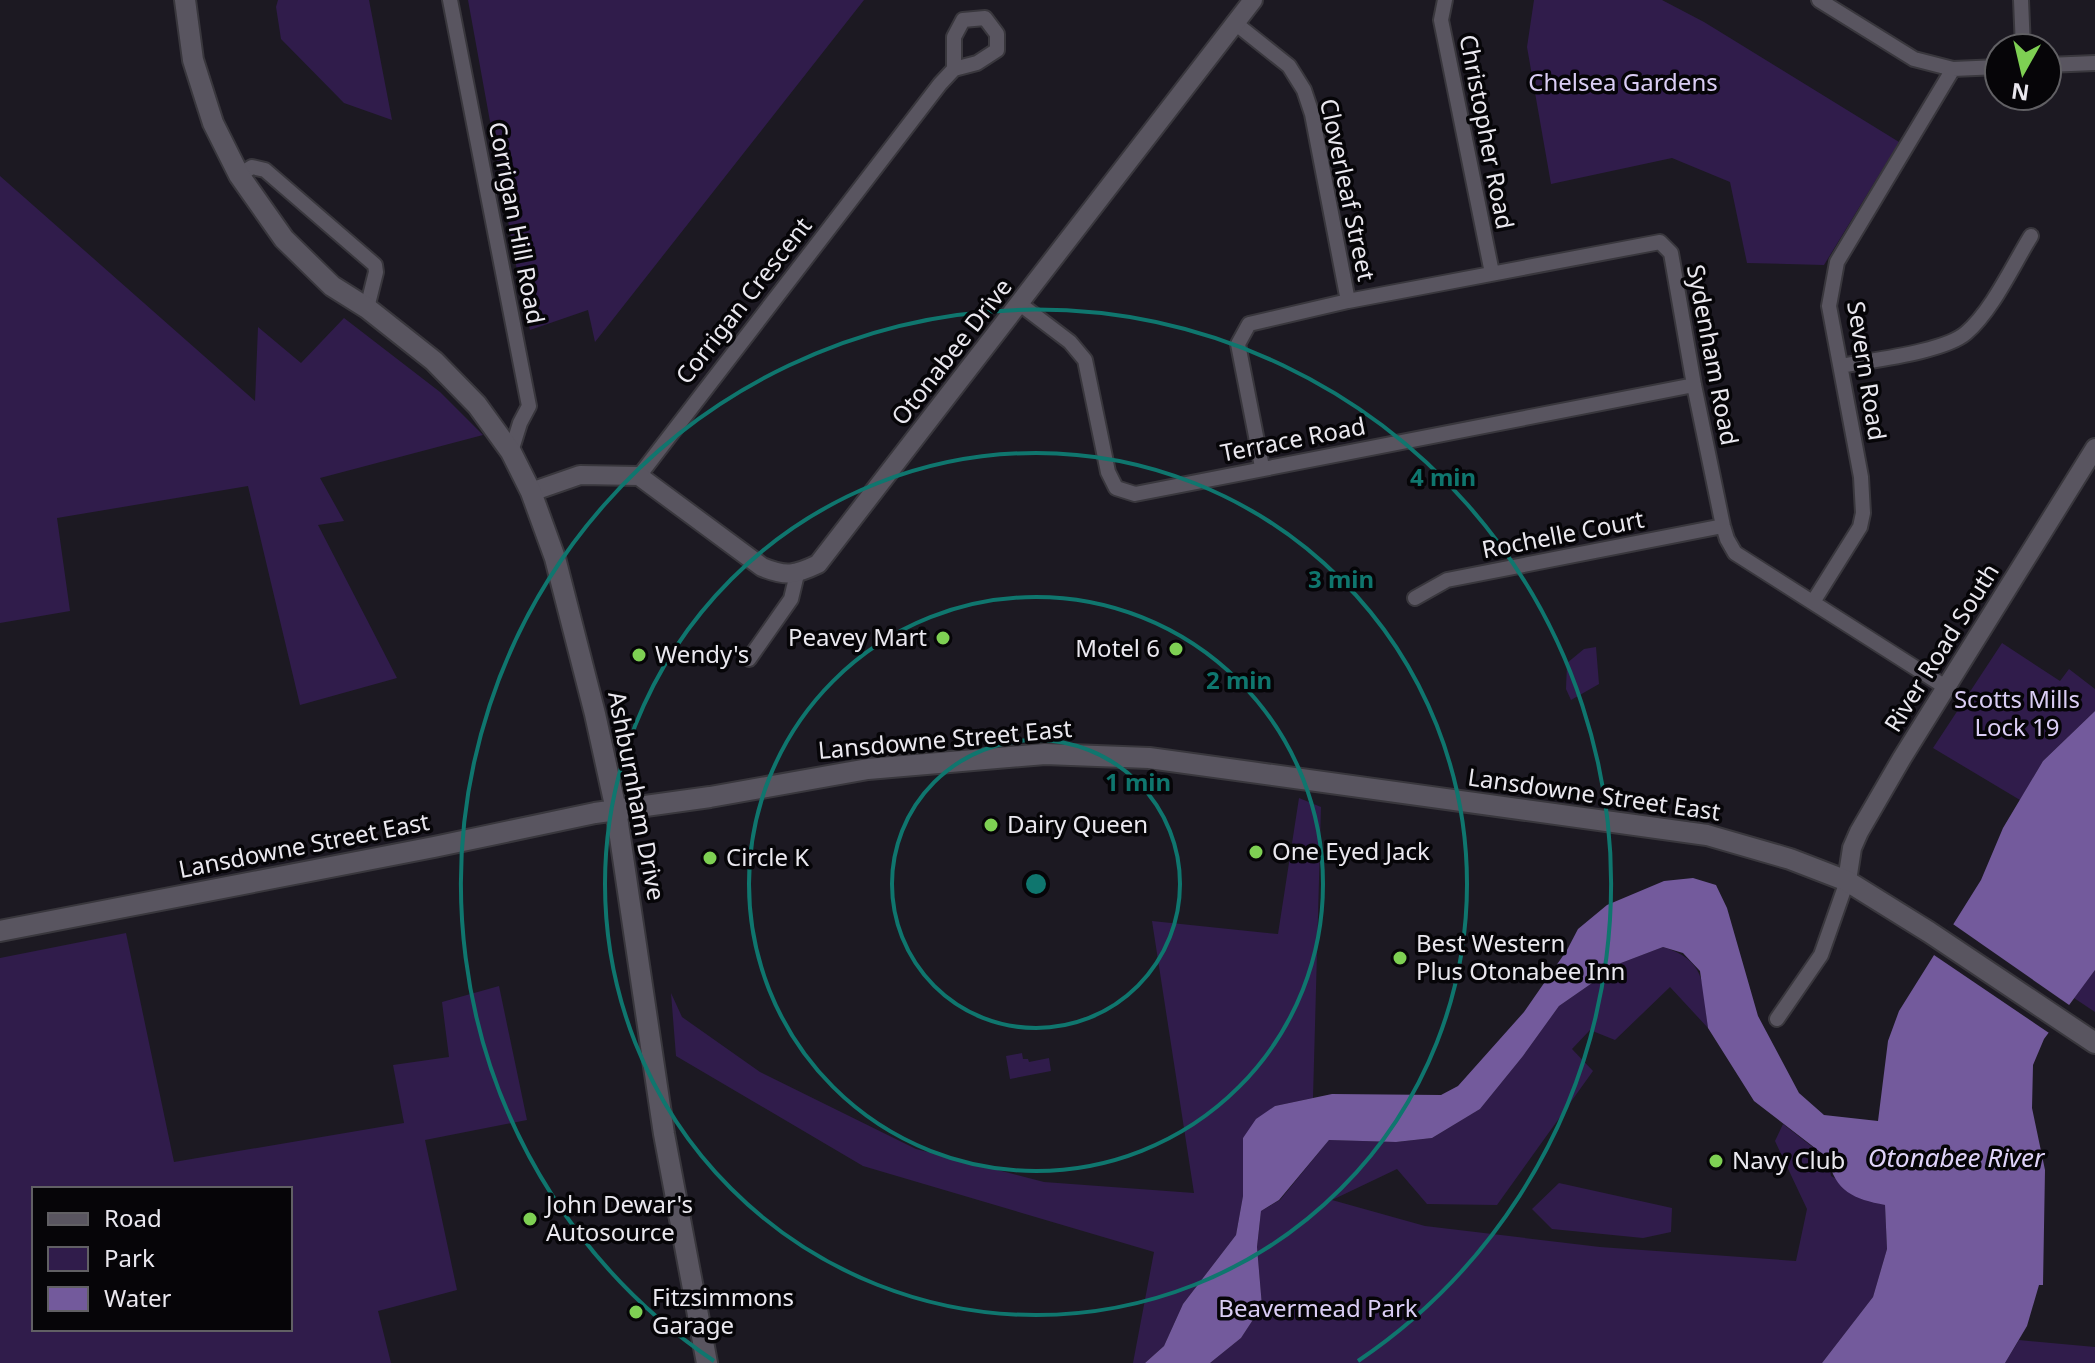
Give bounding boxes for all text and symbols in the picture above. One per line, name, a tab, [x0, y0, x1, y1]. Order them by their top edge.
street label: Christopher Road	[1452, 32, 1523, 232]
north arrow	[1983, 32, 2063, 112]
park label: Chelsea Gardens	[1528, 65, 1718, 98]
text: N	[2009, 77, 2031, 109]
street label: Cloverleaf Street	[1313, 95, 1384, 284]
street label: Corrigan Hill Road	[482, 119, 553, 327]
street label: Corrigan Crescent	[667, 210, 819, 390]
street label: Sydenham Road	[1680, 262, 1747, 448]
street label: Otonabee Drive	[883, 271, 1019, 431]
street label: Severn Road	[1840, 299, 1895, 443]
street label: Terrace Road	[1217, 408, 1368, 469]
text: 4 min	[1410, 460, 1476, 493]
street label: Rochelle Court	[1479, 502, 1647, 565]
street label: River Road South	[1876, 557, 2006, 738]
text: 3 min	[1308, 562, 1374, 595]
place label: Peavey Mart	[788, 620, 927, 653]
marker: Peavey Mart	[934, 629, 952, 647]
place label: Motel 6	[1075, 631, 1160, 664]
place label: Wendy's	[655, 637, 749, 670]
marker: Motel 6	[1167, 640, 1185, 658]
marker: Wendy's	[630, 646, 648, 664]
text: 2 min	[1206, 663, 1272, 696]
park label: Scotts Mills Lock 19	[1954, 682, 2080, 743]
street label: Ashburnham Drive	[601, 688, 674, 903]
street label: Lansdowne Street East	[816, 711, 1074, 766]
street label: Lansdowne Street East	[1466, 759, 1723, 828]
text: 1 min	[1105, 765, 1171, 798]
street label: Lansdowne Street East	[175, 804, 432, 885]
place label: Dairy Queen	[1007, 807, 1148, 840]
marker: Dairy Queen	[982, 816, 1000, 834]
place label: One Eyed Jack	[1272, 834, 1430, 867]
place label: Circle K	[726, 840, 809, 873]
marker: One Eyed Jack	[1247, 843, 1265, 861]
marker: Circle K	[701, 849, 719, 867]
centre of rings	[1022, 870, 1050, 898]
place label: Best Western Plus Otonabee Inn	[1416, 926, 1625, 987]
marker: Best Western Plus Otonabee Inn	[1391, 949, 1409, 967]
water label: Otonabee River	[1868, 1139, 2046, 1175]
place label: Navy Club	[1732, 1143, 1845, 1176]
marker: Navy Club	[1707, 1152, 1725, 1170]
legend	[32, 1187, 292, 1331]
place label: John Dewar's Autosource	[544, 1187, 693, 1248]
text: Road	[104, 1201, 162, 1234]
marker: John Dewar's Autosource	[521, 1210, 539, 1228]
text: Park	[104, 1241, 155, 1274]
place label: Fitzsimmons Garage	[652, 1280, 794, 1341]
text: Water	[104, 1281, 172, 1314]
park label: Beavermead Park	[1218, 1291, 1418, 1324]
marker: Fitzsimmons Garage	[627, 1303, 645, 1321]

